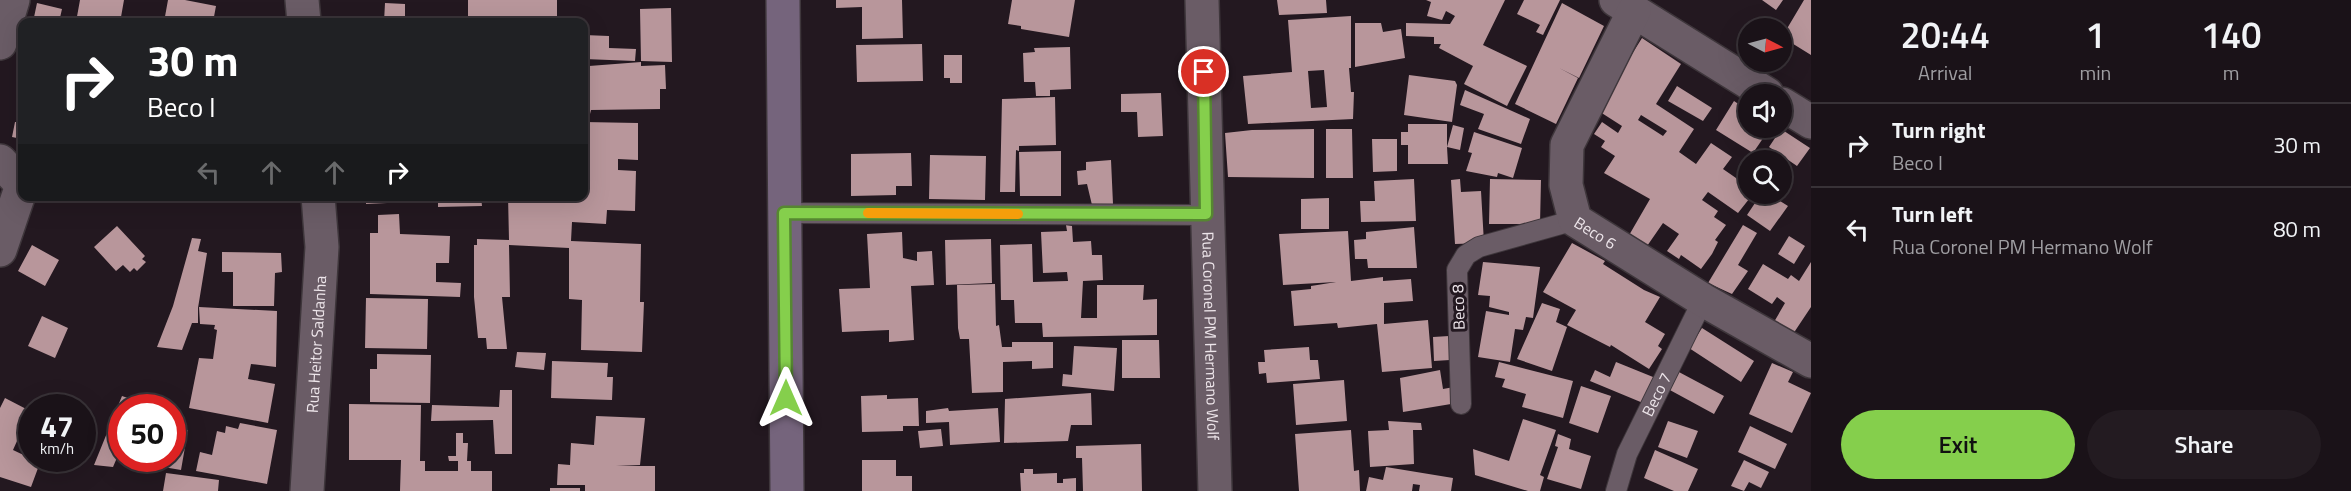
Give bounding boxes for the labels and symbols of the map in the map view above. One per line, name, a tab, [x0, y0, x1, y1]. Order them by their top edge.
north arrow	[1738, 18, 1792, 72]
pin	[1178, 46, 1229, 97]
street label: Beco 6	[1570, 210, 1621, 255]
street label: Rua Coronel PM Hermano Wolf	[1196, 231, 1226, 441]
street label: Rua Heitor Saldanha	[300, 275, 332, 414]
street label: Beco 8	[1445, 284, 1471, 330]
position arrow	[754, 366, 818, 430]
street label: Beco 7	[1635, 369, 1677, 420]
speed limit sign: 50	[108, 394, 186, 472]

